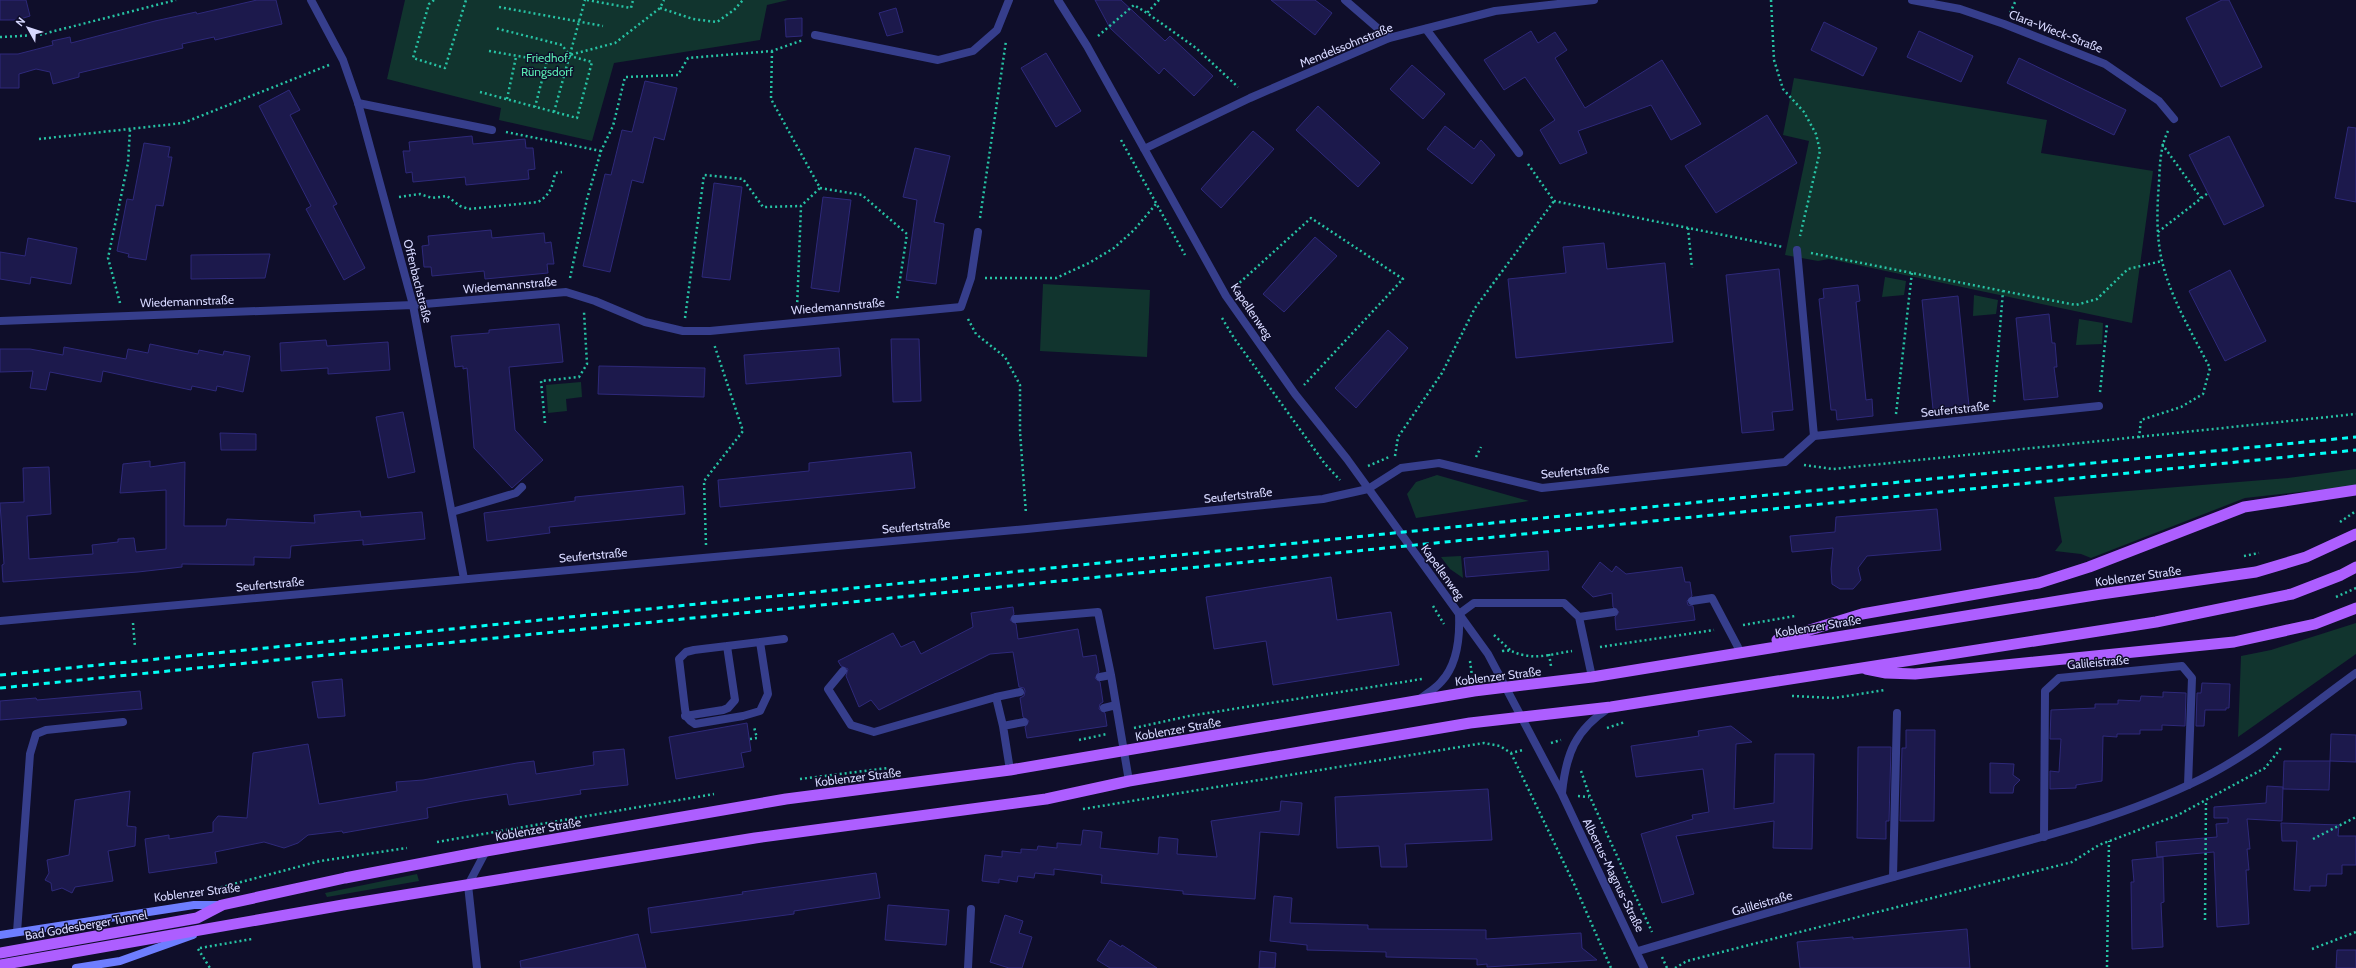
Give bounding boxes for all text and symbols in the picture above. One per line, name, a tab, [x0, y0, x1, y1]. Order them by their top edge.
street label: Clara-Wieck-Straße	[2007, 6, 2105, 56]
north arrow	[8, 8, 48, 48]
text: N	[12, 14, 28, 29]
street label: Mendelssohnstraße	[1297, 19, 1395, 71]
park label: Friedhof Rüngsdorf	[521, 50, 573, 79]
street label: Offenbachstraße	[400, 238, 436, 324]
street label: Wiedemannstraße	[463, 273, 557, 297]
street label: Kapellenweg	[1228, 280, 1277, 343]
street label: Wiedemannstraße	[140, 292, 234, 310]
street label: Wiedemannstraße	[791, 294, 885, 318]
street label: Seufertstraße	[1920, 398, 1990, 420]
street label: Seufertstraße	[1540, 461, 1610, 481]
street label: Seufertstraße	[1203, 484, 1273, 506]
street label: Seufertstraße	[881, 516, 951, 536]
street label: Kapellenweg	[1418, 541, 1469, 603]
street label: Seufertstraße	[558, 545, 628, 565]
street label: Koblenzer Straße	[2094, 563, 2182, 589]
street label: Seufertstraße	[235, 574, 305, 594]
street label: Koblenzer Straße	[1774, 612, 1862, 640]
street label: Galileistraße	[2066, 652, 2130, 672]
street label: Koblenzer Straße	[1454, 663, 1542, 689]
street label: Koblenzer Straße	[1134, 714, 1222, 744]
street label: Koblenzer Straße	[814, 764, 902, 790]
street label: Koblenzer Straße	[494, 814, 582, 844]
street label: Albertus-Magnus-Straße	[1580, 816, 1648, 934]
street label: Koblenzer Straße	[153, 879, 241, 905]
street label: Galileistraße	[1730, 887, 1794, 919]
street label: Bad Godesberger Tunnel	[24, 907, 148, 943]

